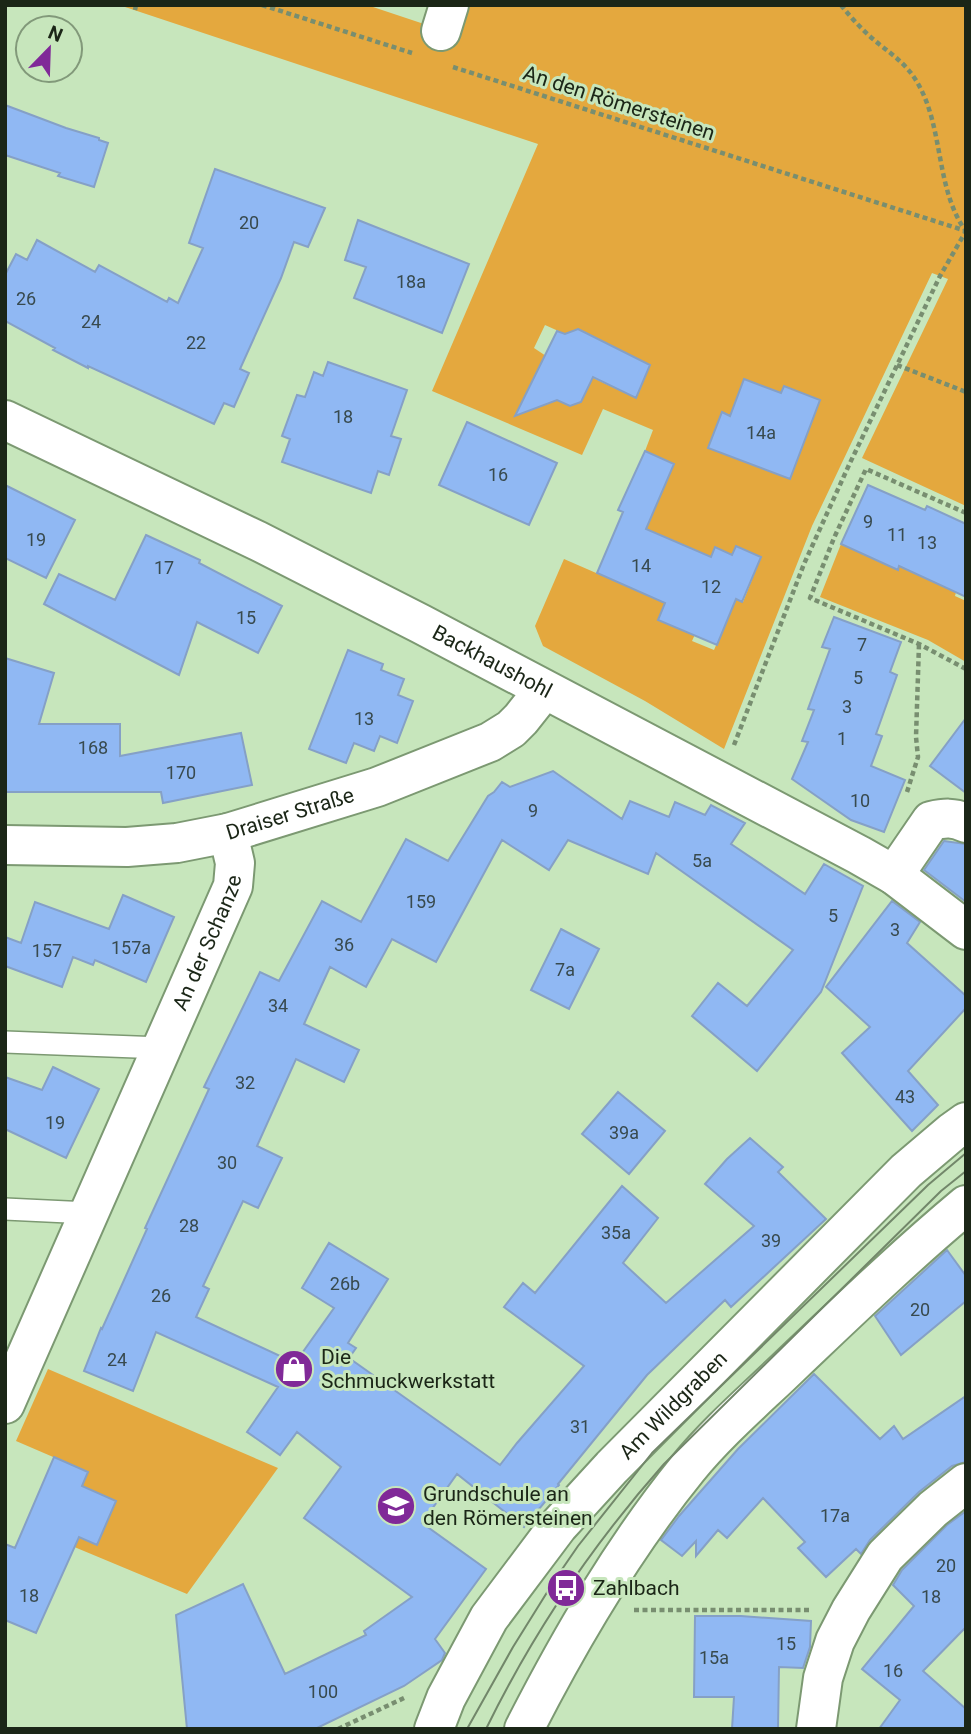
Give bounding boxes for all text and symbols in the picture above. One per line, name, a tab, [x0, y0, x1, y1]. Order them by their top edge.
north arrow	[14, 14, 84, 84]
text: N	[45, 21, 66, 47]
street label: An den Römersteinen	[520, 61, 718, 145]
house number: 20	[239, 212, 259, 233]
house number: 18a	[396, 271, 426, 292]
house number: 26	[16, 288, 36, 309]
house number: 24	[81, 311, 101, 332]
house number: 22	[186, 332, 206, 353]
house number: 18	[333, 406, 353, 427]
house number: 14a	[746, 422, 776, 443]
house number: 16	[488, 464, 508, 485]
house number: 9	[863, 511, 873, 532]
house number: 11	[887, 524, 907, 545]
house number: 19	[26, 529, 46, 550]
house number: 13	[917, 532, 937, 553]
house number: 14	[631, 555, 651, 576]
house number: 17	[154, 557, 174, 578]
house number: 12	[701, 576, 721, 597]
house number: 15	[236, 607, 256, 628]
street label: Backhaushohl	[428, 620, 556, 703]
house number: 7	[857, 634, 867, 655]
house number: 5	[853, 667, 863, 688]
house number: 3	[842, 696, 852, 717]
house number: 13	[354, 708, 374, 729]
house number: 1	[837, 728, 847, 749]
house number: 168	[78, 737, 108, 758]
house number: 170	[166, 762, 196, 783]
street label: Draiser Straße	[223, 783, 357, 845]
house number: 10	[850, 790, 870, 811]
house number: 9	[528, 800, 538, 821]
house number: 5a	[692, 850, 712, 871]
street label: An der Schanze	[168, 874, 246, 1014]
house number: 159	[406, 891, 436, 912]
house number: 5	[828, 905, 838, 926]
house number: 3	[890, 919, 900, 940]
house number: 36	[334, 934, 354, 955]
house number: 157a	[111, 937, 151, 958]
house number: 157	[32, 940, 62, 961]
house number: 7a	[555, 959, 575, 980]
house number: 34	[268, 995, 288, 1016]
house number: 32	[235, 1072, 255, 1093]
house number: 43	[895, 1086, 915, 1107]
house number: 19	[45, 1112, 65, 1133]
house number: 39a	[609, 1122, 639, 1143]
house number: 30	[217, 1152, 237, 1173]
house number: 28	[179, 1215, 199, 1236]
house number: 35a	[601, 1222, 631, 1243]
house number: 39	[761, 1230, 781, 1251]
house number: 26b	[330, 1273, 360, 1294]
house number: 26	[151, 1285, 171, 1306]
house number: 20	[910, 1299, 930, 1320]
place label: Die Schmuckwerkstatt	[321, 1345, 495, 1393]
street label: Am Wildgraben	[615, 1346, 732, 1464]
shop icon: Die Schmuckwerkstatt	[273, 1348, 315, 1390]
house number: 24	[107, 1349, 127, 1370]
house number: 31	[570, 1416, 590, 1437]
place label: Grundschule an den Römersteinen	[423, 1482, 593, 1530]
school or university icon: Grundschule an den Römersteinen	[375, 1485, 417, 1527]
house number: 17a	[820, 1505, 850, 1526]
house number: 20	[936, 1555, 956, 1576]
bus stop icon: Zahlbach	[545, 1567, 587, 1609]
place label: Zahlbach	[593, 1576, 679, 1600]
house number: 18	[19, 1585, 39, 1606]
house number: 18	[921, 1586, 941, 1607]
house number: 15	[776, 1633, 796, 1654]
house number: 15a	[699, 1647, 729, 1668]
house number: 16	[883, 1660, 903, 1681]
house number: 100	[308, 1681, 338, 1702]

